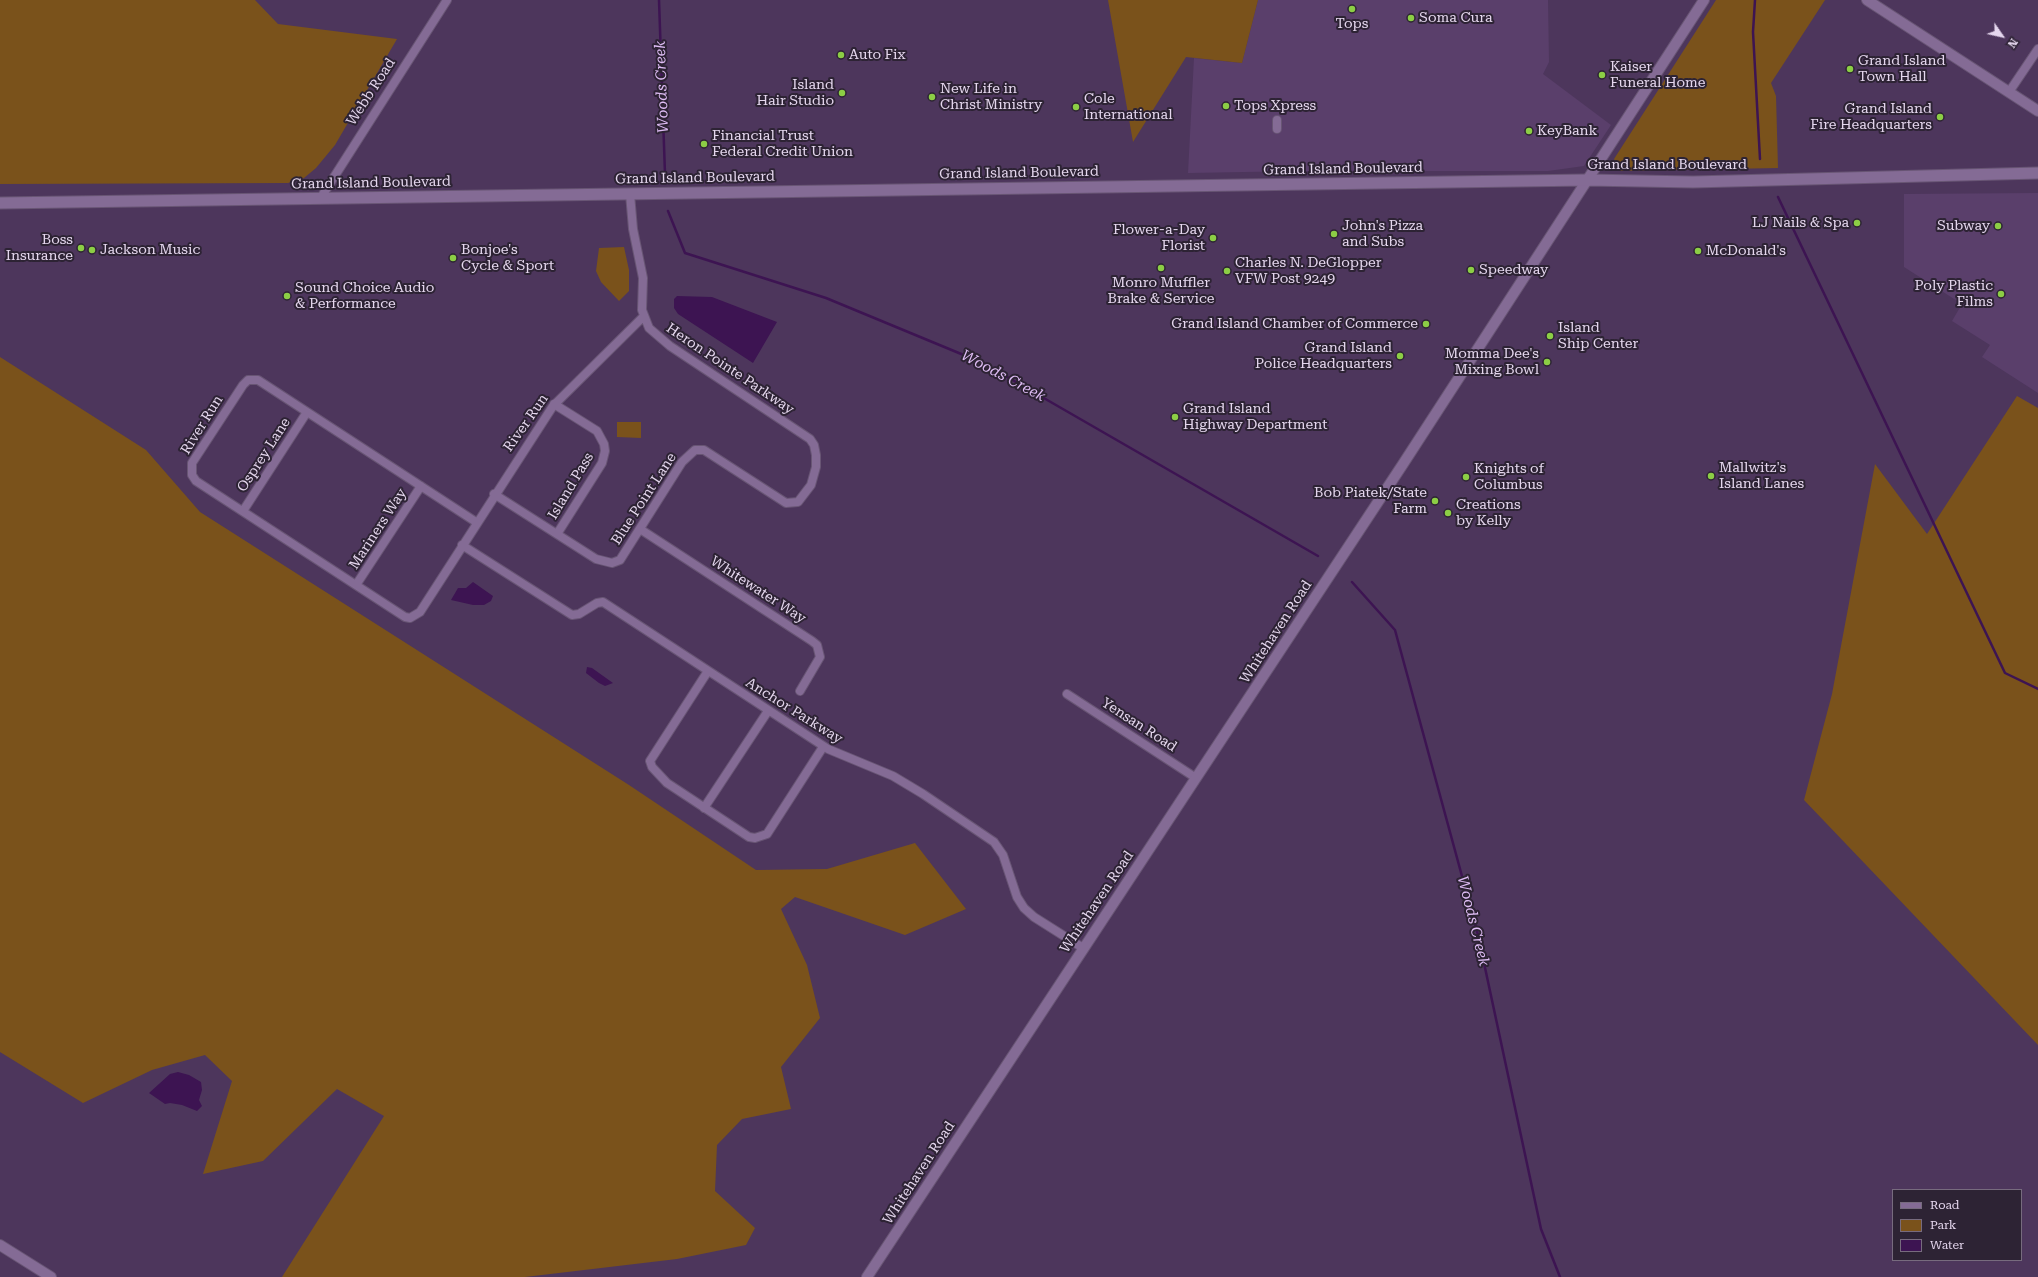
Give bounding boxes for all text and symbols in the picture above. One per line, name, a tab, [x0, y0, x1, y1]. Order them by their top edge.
marker: Tops	[1347, 4, 1357, 14]
place label: Soma Cura	[1419, 10, 1492, 26]
marker: Soma Cura	[1406, 13, 1416, 23]
place label: Tops	[1336, 16, 1368, 32]
north arrow	[1982, 16, 2022, 56]
text: N	[2005, 36, 2020, 50]
water label: Woods Creek	[651, 40, 673, 134]
place label: Auto Fix	[849, 47, 906, 63]
marker: Auto Fix	[836, 50, 846, 60]
place label: Grand Island Town Hall	[1858, 53, 1946, 86]
street label: Webb Road	[343, 55, 399, 129]
place label: Kaiser Funeral Home	[1610, 59, 1705, 92]
marker: Grand Island Town Hall	[1845, 64, 1855, 74]
marker: Kaiser Funeral Home	[1597, 70, 1607, 80]
place label: Island Hair Studio	[756, 77, 834, 110]
place label: New Life in Christ Ministry	[940, 81, 1042, 114]
marker: Island Hair Studio	[837, 88, 847, 98]
place label: Cole International	[1084, 91, 1173, 124]
marker: New Life in Christ Ministry	[927, 92, 937, 102]
place label: Tops Xpress	[1234, 98, 1316, 114]
marker: Tops Xpress	[1221, 101, 1231, 111]
place label: Grand Island Fire Headquarters	[1810, 101, 1932, 134]
marker: Cole International	[1071, 102, 1081, 112]
marker: Grand Island Fire Headquarters	[1935, 112, 1945, 122]
place label: KeyBank	[1537, 123, 1597, 139]
marker: KeyBank	[1524, 126, 1534, 136]
place label: Financial Trust Federal Credit Union	[712, 128, 853, 160]
marker: Financial Trust Federal Credit Union	[699, 139, 709, 149]
street label: Grand Island Boulevard	[1587, 157, 1747, 173]
street label: Grand Island Boulevard	[1263, 159, 1423, 179]
street label: Grand Island Boulevard	[939, 163, 1099, 183]
street label: Grand Island Boulevard	[615, 168, 775, 188]
street label: Grand Island Boulevard	[291, 173, 451, 193]
place label: LJ Nails & Spa	[1752, 215, 1849, 231]
place label: John's Pizza and Subs	[1342, 218, 1423, 250]
marker: LJ Nails & Spa	[1852, 218, 1862, 228]
place label: Subway	[1937, 218, 1990, 234]
marker: Subway	[1993, 221, 2003, 231]
place label: Flower-a-Day Florist	[1113, 222, 1205, 254]
marker: John's Pizza and Subs	[1329, 229, 1339, 239]
place label: Boss Insurance	[6, 232, 73, 264]
marker: Flower-a-Day Florist	[1208, 233, 1218, 243]
place label: Jackson Music	[100, 242, 200, 258]
place label: Bonjoe's Cycle & Sport	[461, 242, 554, 274]
marker: Boss Insurance	[76, 243, 86, 253]
place label: McDonald's	[1706, 243, 1786, 259]
marker: Jackson Music	[87, 245, 97, 255]
marker: McDonald's	[1693, 246, 1703, 256]
marker: Bonjoe's Cycle & Sport	[448, 253, 458, 263]
place label: Charles N. DeGlopper VFW Post 9249	[1235, 255, 1381, 288]
place label: Speedway	[1479, 262, 1548, 278]
marker: Monro Muffler Brake & Service	[1156, 263, 1166, 273]
marker: Speedway	[1466, 265, 1476, 275]
marker: Charles N. DeGlopper VFW Post 9249	[1222, 266, 1232, 276]
place label: Monro Muffler Brake & Service	[1108, 275, 1214, 308]
place label: Poly Plastic Films	[1915, 278, 1993, 310]
place label: Sound Choice Audio & Performance	[295, 280, 434, 312]
marker: Poly Plastic Films	[1996, 289, 2006, 299]
marker: Sound Choice Audio & Performance	[282, 291, 292, 301]
place label: Grand Island Chamber of Commerce	[1171, 316, 1418, 332]
marker: Grand Island Chamber of Commerce	[1421, 319, 1431, 329]
street label: Heron Pointe Parkway	[663, 320, 797, 418]
place label: Island Ship Center	[1558, 320, 1638, 352]
marker: Island Ship Center	[1545, 331, 1555, 341]
place label: Grand Island Police Headquarters	[1255, 340, 1392, 372]
water label: Woods Creek	[958, 346, 1048, 406]
place label: Momma Dee's Mixing Bowl	[1445, 346, 1539, 378]
marker: Grand Island Police Headquarters	[1395, 351, 1405, 361]
marker: Momma Dee's Mixing Bowl	[1542, 357, 1552, 367]
street label: River Run	[500, 391, 552, 455]
street label: River Run	[177, 392, 227, 458]
place label: Grand Island Highway Department	[1183, 401, 1327, 434]
marker: Grand Island Highway Department	[1170, 412, 1180, 422]
street label: Osprey Lane	[234, 415, 294, 495]
street label: Island Pass	[545, 450, 597, 522]
street label: Blue Point Lane	[608, 450, 680, 548]
place label: Mallwitz's Island Lanes	[1719, 460, 1804, 492]
place label: Knights of Columbus	[1474, 461, 1544, 494]
marker: Mallwitz's Island Lanes	[1706, 471, 1716, 481]
marker: Knights of Columbus	[1461, 472, 1471, 482]
place label: Bob Piatek/State Farm	[1314, 485, 1427, 518]
street label: Mariners Way	[346, 486, 410, 572]
marker: Bob Piatek/State Farm	[1430, 496, 1440, 506]
place label: Creations by Kelly	[1456, 497, 1521, 530]
marker: Creations by Kelly	[1443, 508, 1453, 518]
street label: Whitewater Way	[707, 553, 809, 627]
street label: Whitehaven Road	[1236, 577, 1316, 687]
street label: Anchor Parkway	[742, 674, 846, 748]
street label: Yensan Road	[1098, 694, 1180, 756]
street label: Whitehaven Road	[1057, 848, 1137, 956]
water label: Woods Creek	[1453, 874, 1493, 968]
street label: Whitehaven Road	[879, 1118, 959, 1228]
legend	[1892, 1189, 2022, 1261]
text: Road	[1930, 1198, 1959, 1212]
text: Park	[1930, 1218, 1956, 1232]
text: Water	[1930, 1238, 1964, 1252]

